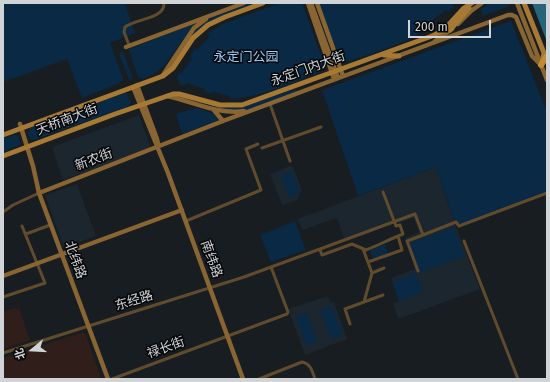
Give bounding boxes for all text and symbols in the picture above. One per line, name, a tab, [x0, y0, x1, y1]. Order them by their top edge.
scale bar	[410, 12, 493, 38]
text: 200 m	[415, 20, 448, 34]
street label: 永定门内大街	[269, 48, 347, 90]
park label: 永定门公园	[214, 49, 278, 65]
street label: 天桥南大街	[34, 101, 100, 139]
street label: 新农街	[73, 146, 115, 174]
street label: 南纬路	[197, 238, 225, 280]
street label: 北纬路	[61, 239, 89, 281]
street label: 东经路	[113, 288, 155, 314]
north arrow	[12, 330, 52, 370]
street label: 禄长街	[145, 334, 187, 362]
text: 北	[12, 347, 28, 361]

